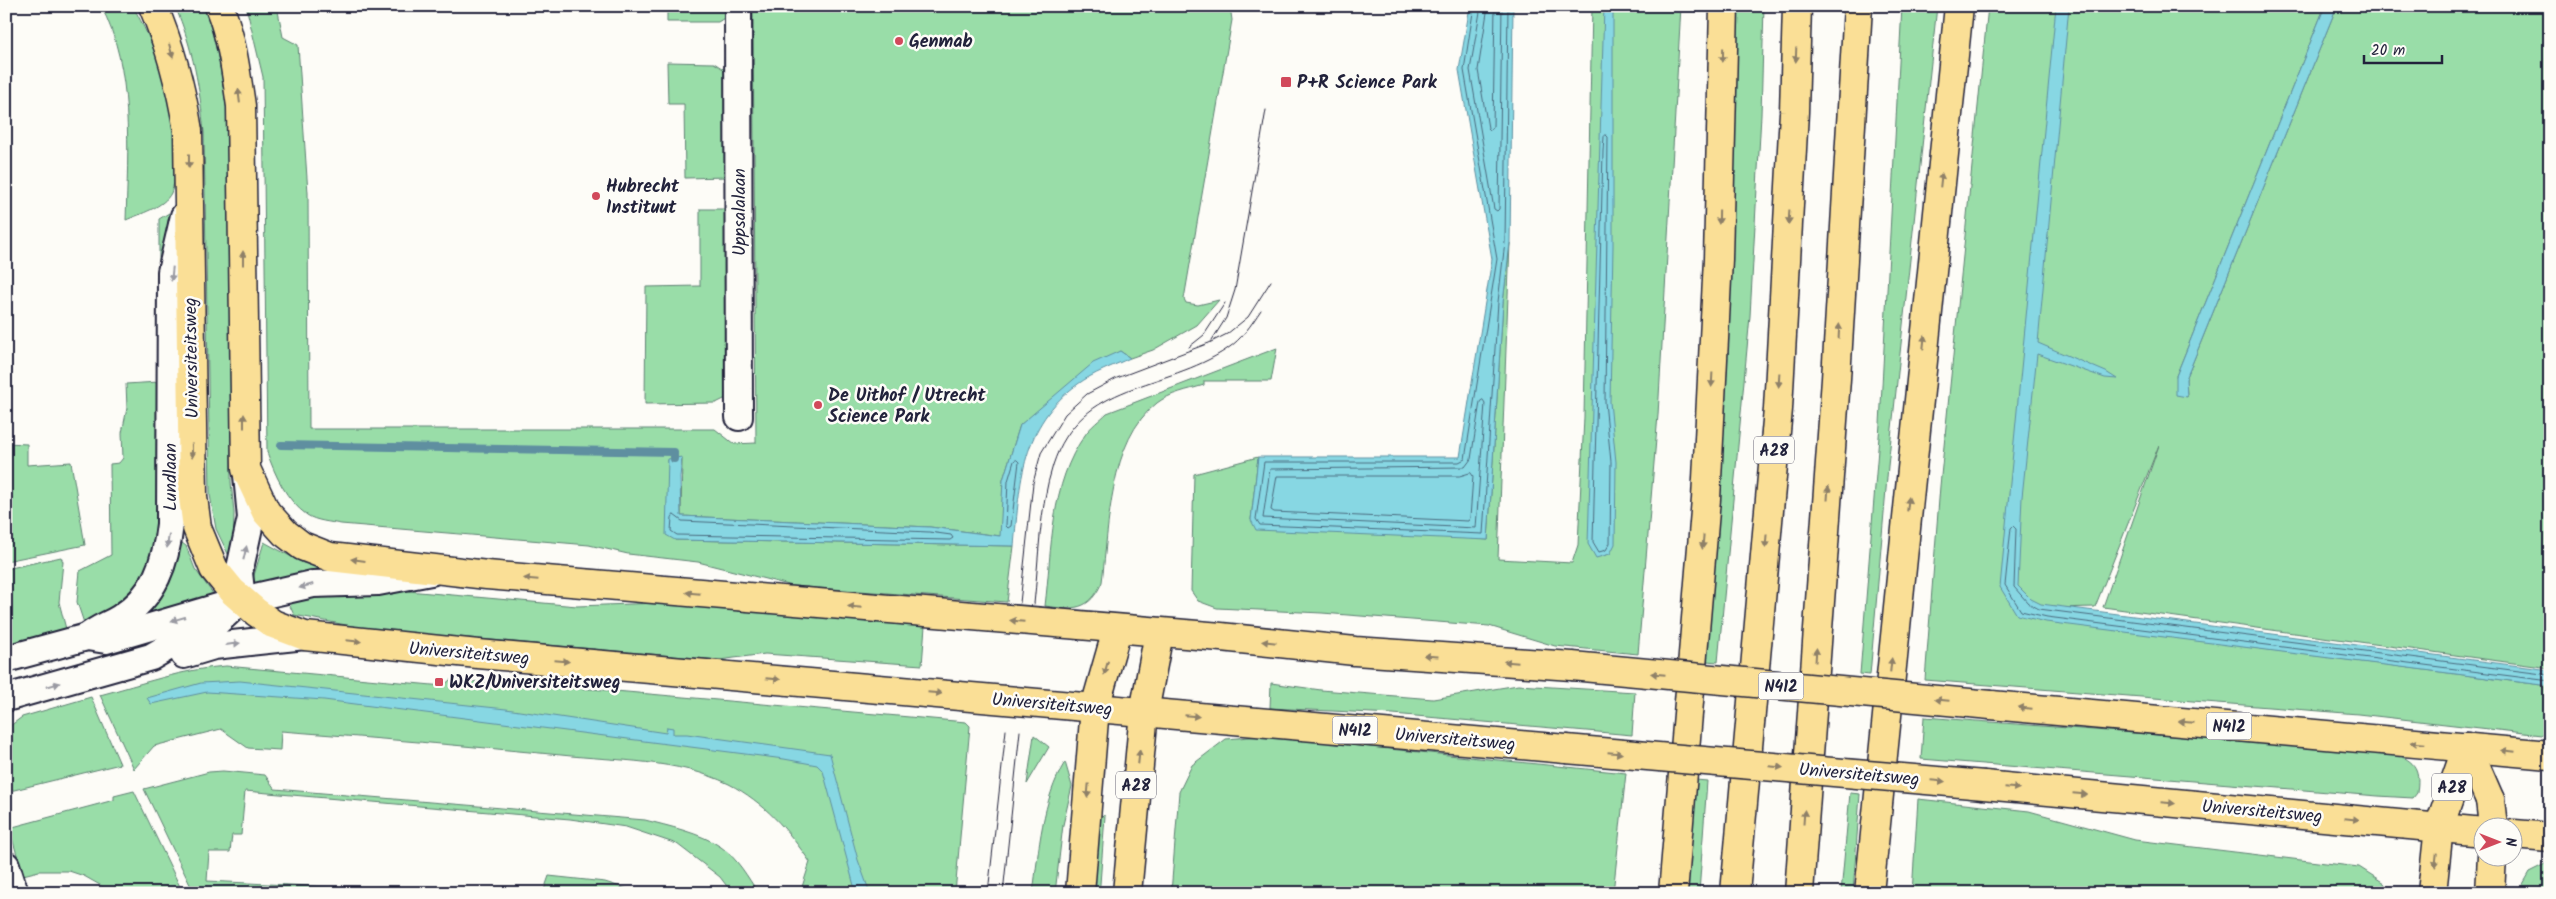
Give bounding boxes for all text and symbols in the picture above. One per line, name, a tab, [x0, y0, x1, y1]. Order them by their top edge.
place label: Genmab	[909, 28, 973, 57]
scale bar	[2364, 32, 2441, 64]
marker: Genmab	[893, 35, 905, 47]
text: 20 m	[2371, 39, 2405, 63]
one-way arrow	[168, 44, 176, 59]
one-way arrow	[1719, 47, 1727, 63]
one-way arrow	[1792, 47, 1800, 63]
place label: P+R Science Park	[1297, 69, 1438, 98]
marker: P+R Science Park	[1279, 75, 1293, 89]
one-way arrow	[235, 87, 243, 103]
one-way arrow	[185, 153, 193, 169]
street label: Uppsalalaan	[726, 168, 755, 256]
one-way arrow	[1937, 172, 1945, 188]
place label: Hubrecht Instituut	[606, 173, 680, 223]
marker: Hubrecht Instituut	[590, 190, 602, 202]
one-way arrow	[1715, 210, 1723, 226]
one-way arrow	[1784, 210, 1792, 226]
one-way arrow	[239, 250, 247, 266]
one-way arrow	[168, 266, 176, 282]
street label: Universiteitsweg	[177, 297, 208, 419]
one-way arrow	[1836, 323, 1844, 339]
one-way arrow	[1920, 334, 1928, 350]
one-way arrow	[1708, 372, 1716, 388]
one-way arrow	[1775, 372, 1783, 388]
place label: De Uithof / Utrecht Science Park	[828, 382, 986, 432]
marker: De Uithof / Utrecht Science Park	[812, 399, 824, 411]
one-way arrow	[240, 412, 248, 428]
road number: A28	[1754, 436, 1794, 464]
street label: Lundlaan	[157, 443, 186, 511]
one-way arrow	[188, 443, 196, 459]
one-way arrow	[1824, 485, 1832, 501]
one-way arrow	[1904, 495, 1912, 511]
one-way arrow	[164, 533, 172, 549]
one-way arrow	[1698, 534, 1706, 550]
one-way arrow	[1762, 534, 1770, 550]
one-way arrow	[241, 545, 249, 560]
one-way arrow	[350, 556, 366, 564]
one-way arrow	[523, 575, 539, 583]
one-way arrow	[299, 583, 314, 591]
one-way arrow	[685, 588, 701, 596]
one-way arrow	[847, 602, 863, 610]
one-way arrow	[170, 616, 185, 624]
one-way arrow	[1008, 616, 1024, 624]
street label: Universiteitsweg	[407, 635, 530, 674]
one-way arrow	[346, 637, 362, 645]
one-way arrow	[1261, 638, 1277, 646]
one-way arrow	[225, 640, 241, 648]
one-way arrow	[1813, 647, 1821, 663]
one-way arrow	[1423, 652, 1439, 660]
one-way arrow	[1887, 657, 1895, 673]
one-way arrow	[554, 658, 570, 666]
one-way arrow	[1503, 658, 1519, 666]
one-way arrow	[1102, 661, 1110, 676]
place label: WKZ/Universiteitsweg	[449, 669, 620, 698]
one-way arrow	[1650, 670, 1666, 678]
road number: N412	[1758, 672, 1804, 699]
marker: WKZ/Universiteitsweg	[433, 676, 445, 688]
one-way arrow	[765, 676, 781, 684]
one-way arrow	[46, 680, 61, 688]
street label: Universiteitsweg	[990, 686, 1113, 725]
one-way arrow	[927, 689, 943, 697]
one-way arrow	[1934, 696, 1950, 704]
one-way arrow	[2016, 704, 2032, 712]
one-way arrow	[1184, 712, 1200, 720]
road number: N412	[2206, 712, 2252, 739]
road number: N412	[1332, 716, 1378, 744]
one-way arrow	[2178, 718, 2194, 726]
street label: Universiteitsweg	[1393, 721, 1516, 760]
one-way arrow	[2410, 738, 2426, 746]
one-way arrow	[2500, 747, 2516, 755]
one-way arrow	[1135, 748, 1143, 764]
one-way arrow	[1607, 749, 1623, 757]
street label: Universiteitsweg	[1797, 756, 1920, 795]
one-way arrow	[1769, 763, 1785, 771]
road number: A28	[1116, 772, 1156, 798]
road number: A28	[2432, 774, 2472, 800]
one-way arrow	[1931, 778, 1947, 786]
one-way arrow	[1084, 783, 1092, 799]
one-way arrow	[2004, 784, 2020, 792]
one-way arrow	[2072, 791, 2088, 799]
street label: Universiteitsweg	[2200, 793, 2323, 832]
one-way arrow	[2161, 799, 2177, 807]
one-way arrow	[1801, 809, 1809, 825]
one-way arrow	[2344, 816, 2360, 824]
north arrow	[2474, 816, 2524, 866]
text: N	[2499, 838, 2521, 847]
one-way arrow	[2432, 852, 2440, 868]

